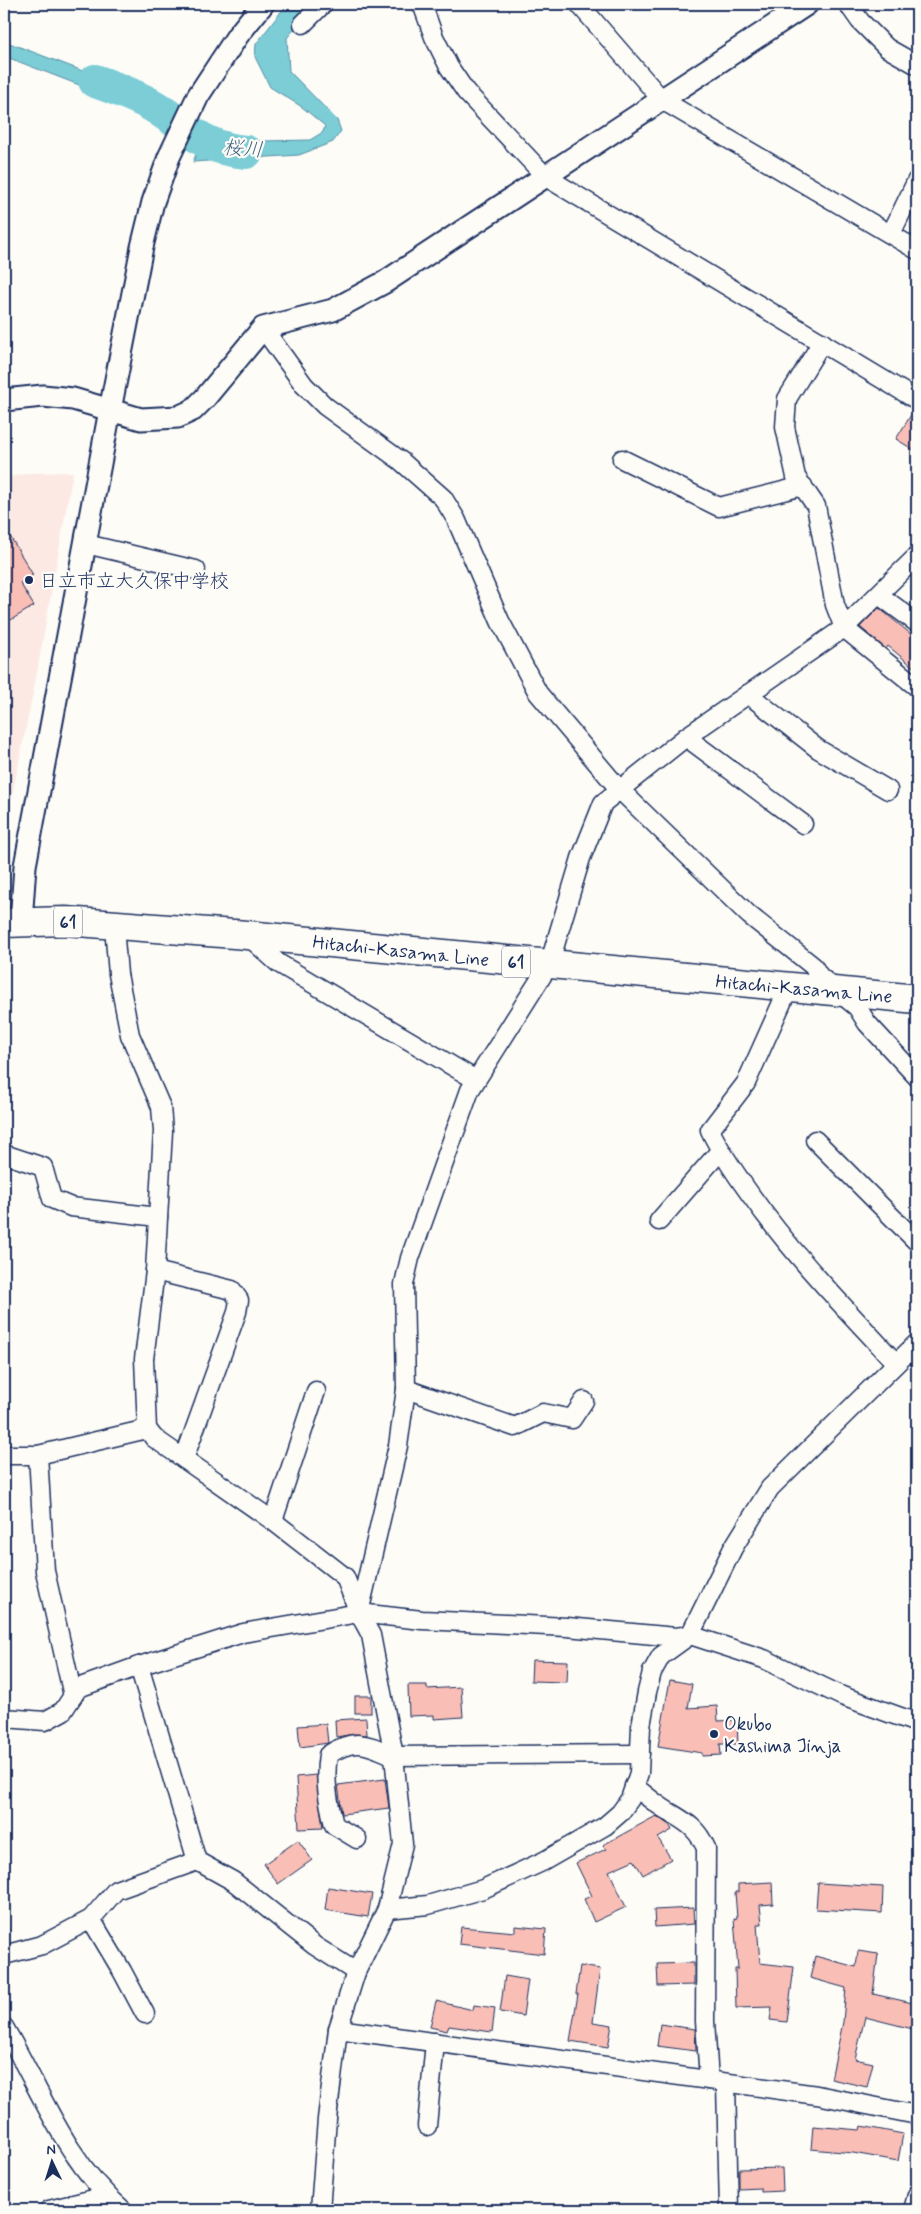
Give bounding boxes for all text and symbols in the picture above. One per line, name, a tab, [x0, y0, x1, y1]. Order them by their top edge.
water label: 桜川	[222, 135, 264, 164]
place label: 日立市立大久保中学校	[39, 569, 229, 594]
marker: 日立市立大久保中学校	[23, 574, 35, 586]
road number: 61	[54, 906, 82, 938]
street label: Hitachi-Kasama Line	[311, 930, 490, 973]
road number: 61	[502, 946, 530, 978]
street label: Hitachi-Kasama Line	[714, 969, 893, 1010]
place label: Okubo Kashima Jinja	[724, 1712, 841, 1759]
marker: Okubo Kashima Jinja	[708, 1728, 720, 1740]
north arrow	[28, 2136, 78, 2186]
text: N	[46, 2141, 56, 2159]

